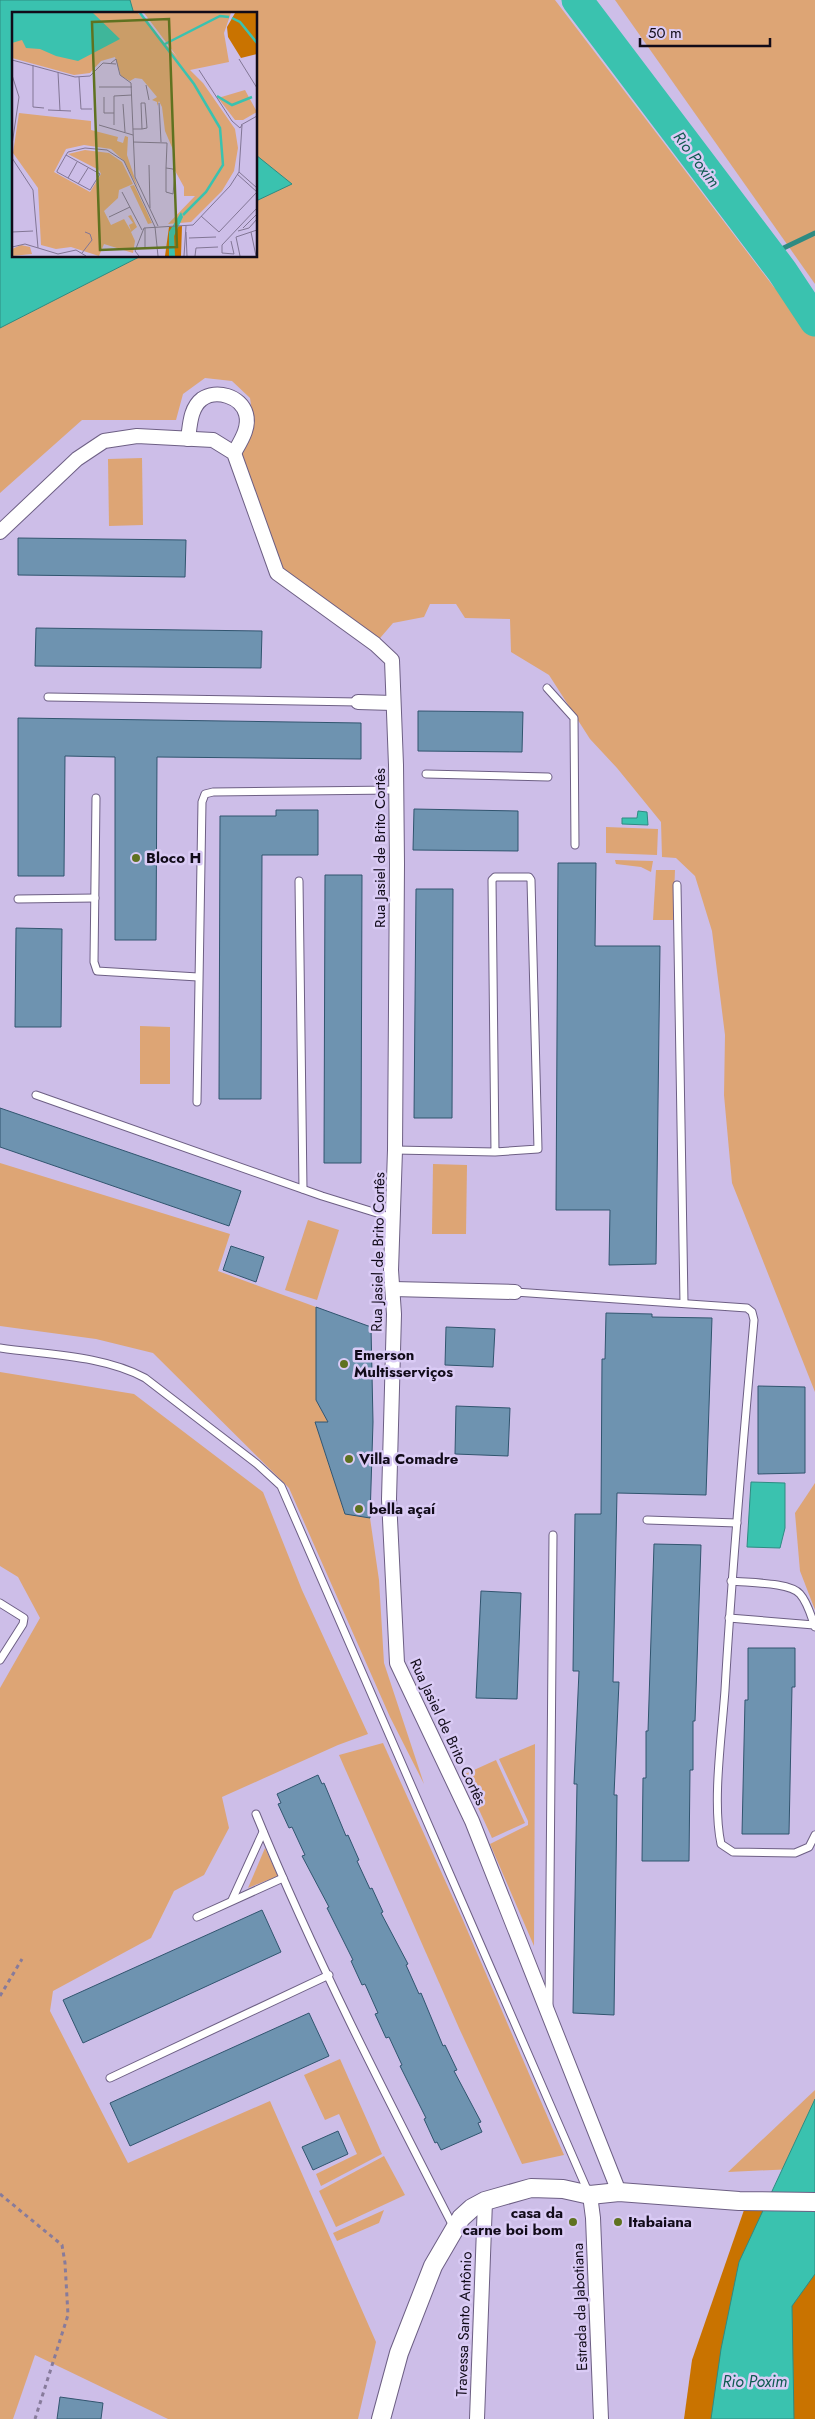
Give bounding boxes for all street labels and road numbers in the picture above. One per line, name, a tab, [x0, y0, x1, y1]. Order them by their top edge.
street label: Rua Jasiel de Brito Cortês	[369, 768, 391, 928]
street label: Rua Jasiel de Brito Cortês	[366, 1172, 390, 1332]
street label: Rua Jasiel de Brito Cortês	[404, 1655, 492, 1809]
street label: Estrada da Jabotiana	[567, 2243, 593, 2371]
street label: Travessa Santo Antônio	[450, 2251, 478, 2397]

